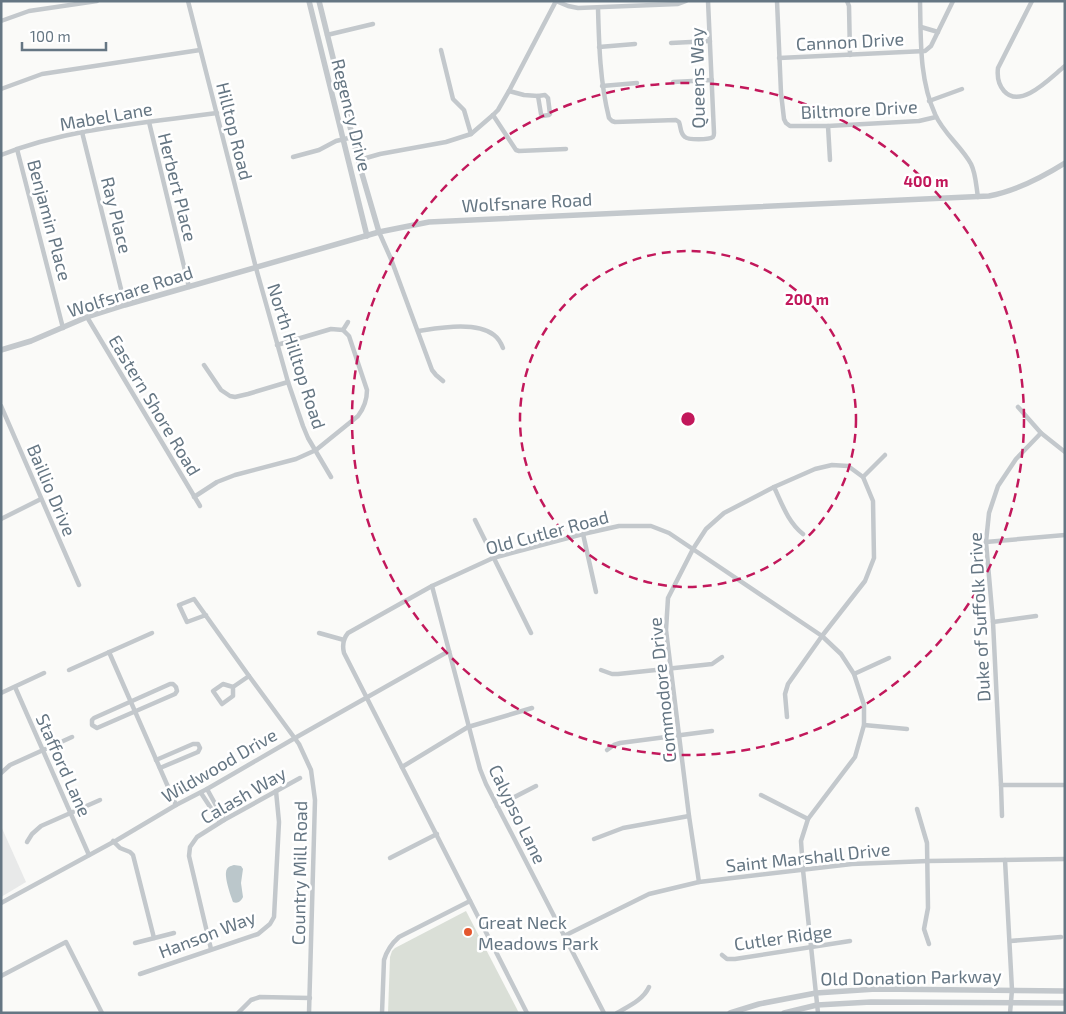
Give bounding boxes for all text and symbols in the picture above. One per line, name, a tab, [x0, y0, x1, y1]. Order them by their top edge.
scale bar	[22, 20, 106, 52]
text: 100 m	[30, 27, 71, 45]
street label: Queens Way	[685, 27, 709, 129]
street label: Cannon Drive	[795, 27, 905, 55]
street label: Regency Drive	[327, 56, 377, 174]
street label: Hilltop Road	[212, 80, 258, 182]
street label: Biltmore Drive	[800, 95, 918, 123]
street label: Mabel Lane	[58, 97, 154, 135]
street label: Herbert Place	[154, 130, 202, 244]
street label: Benjamin Place	[23, 157, 77, 283]
text: 400 m	[904, 172, 948, 190]
street label: Ray Place	[97, 174, 137, 256]
street label: Wolfsnare Road	[461, 188, 593, 216]
street label: Wolfsnare Road	[64, 260, 196, 322]
street label: North Hilltop Road	[263, 281, 331, 431]
text: 200 m	[785, 290, 829, 308]
street label: Eastern Shore Road	[104, 331, 206, 479]
centre of rings	[679, 410, 697, 428]
street label: Baillio Drive	[23, 441, 81, 539]
street label: Old Cutler Road	[483, 505, 611, 559]
street label: Duke of Suffolk Drive	[964, 532, 994, 702]
street label: Commodore Drive	[643, 616, 681, 764]
street label: Stafford Lane	[32, 710, 96, 820]
street label: Wildwood Drive	[157, 723, 281, 807]
street label: Calash Way	[196, 761, 290, 828]
street label: Calypso Lane	[485, 761, 551, 867]
street label: Country Mill Road	[287, 801, 311, 945]
street label: Saint Marshall Drive	[725, 837, 891, 877]
street label: Hanson Way	[155, 905, 259, 963]
place label: Great Neck Meadows Park	[478, 911, 599, 954]
street label: Cutler Ridge	[733, 919, 833, 955]
marker: Great Neck Meadows Park	[462, 926, 474, 938]
street label: Old Donation Parkway	[820, 964, 1002, 990]

